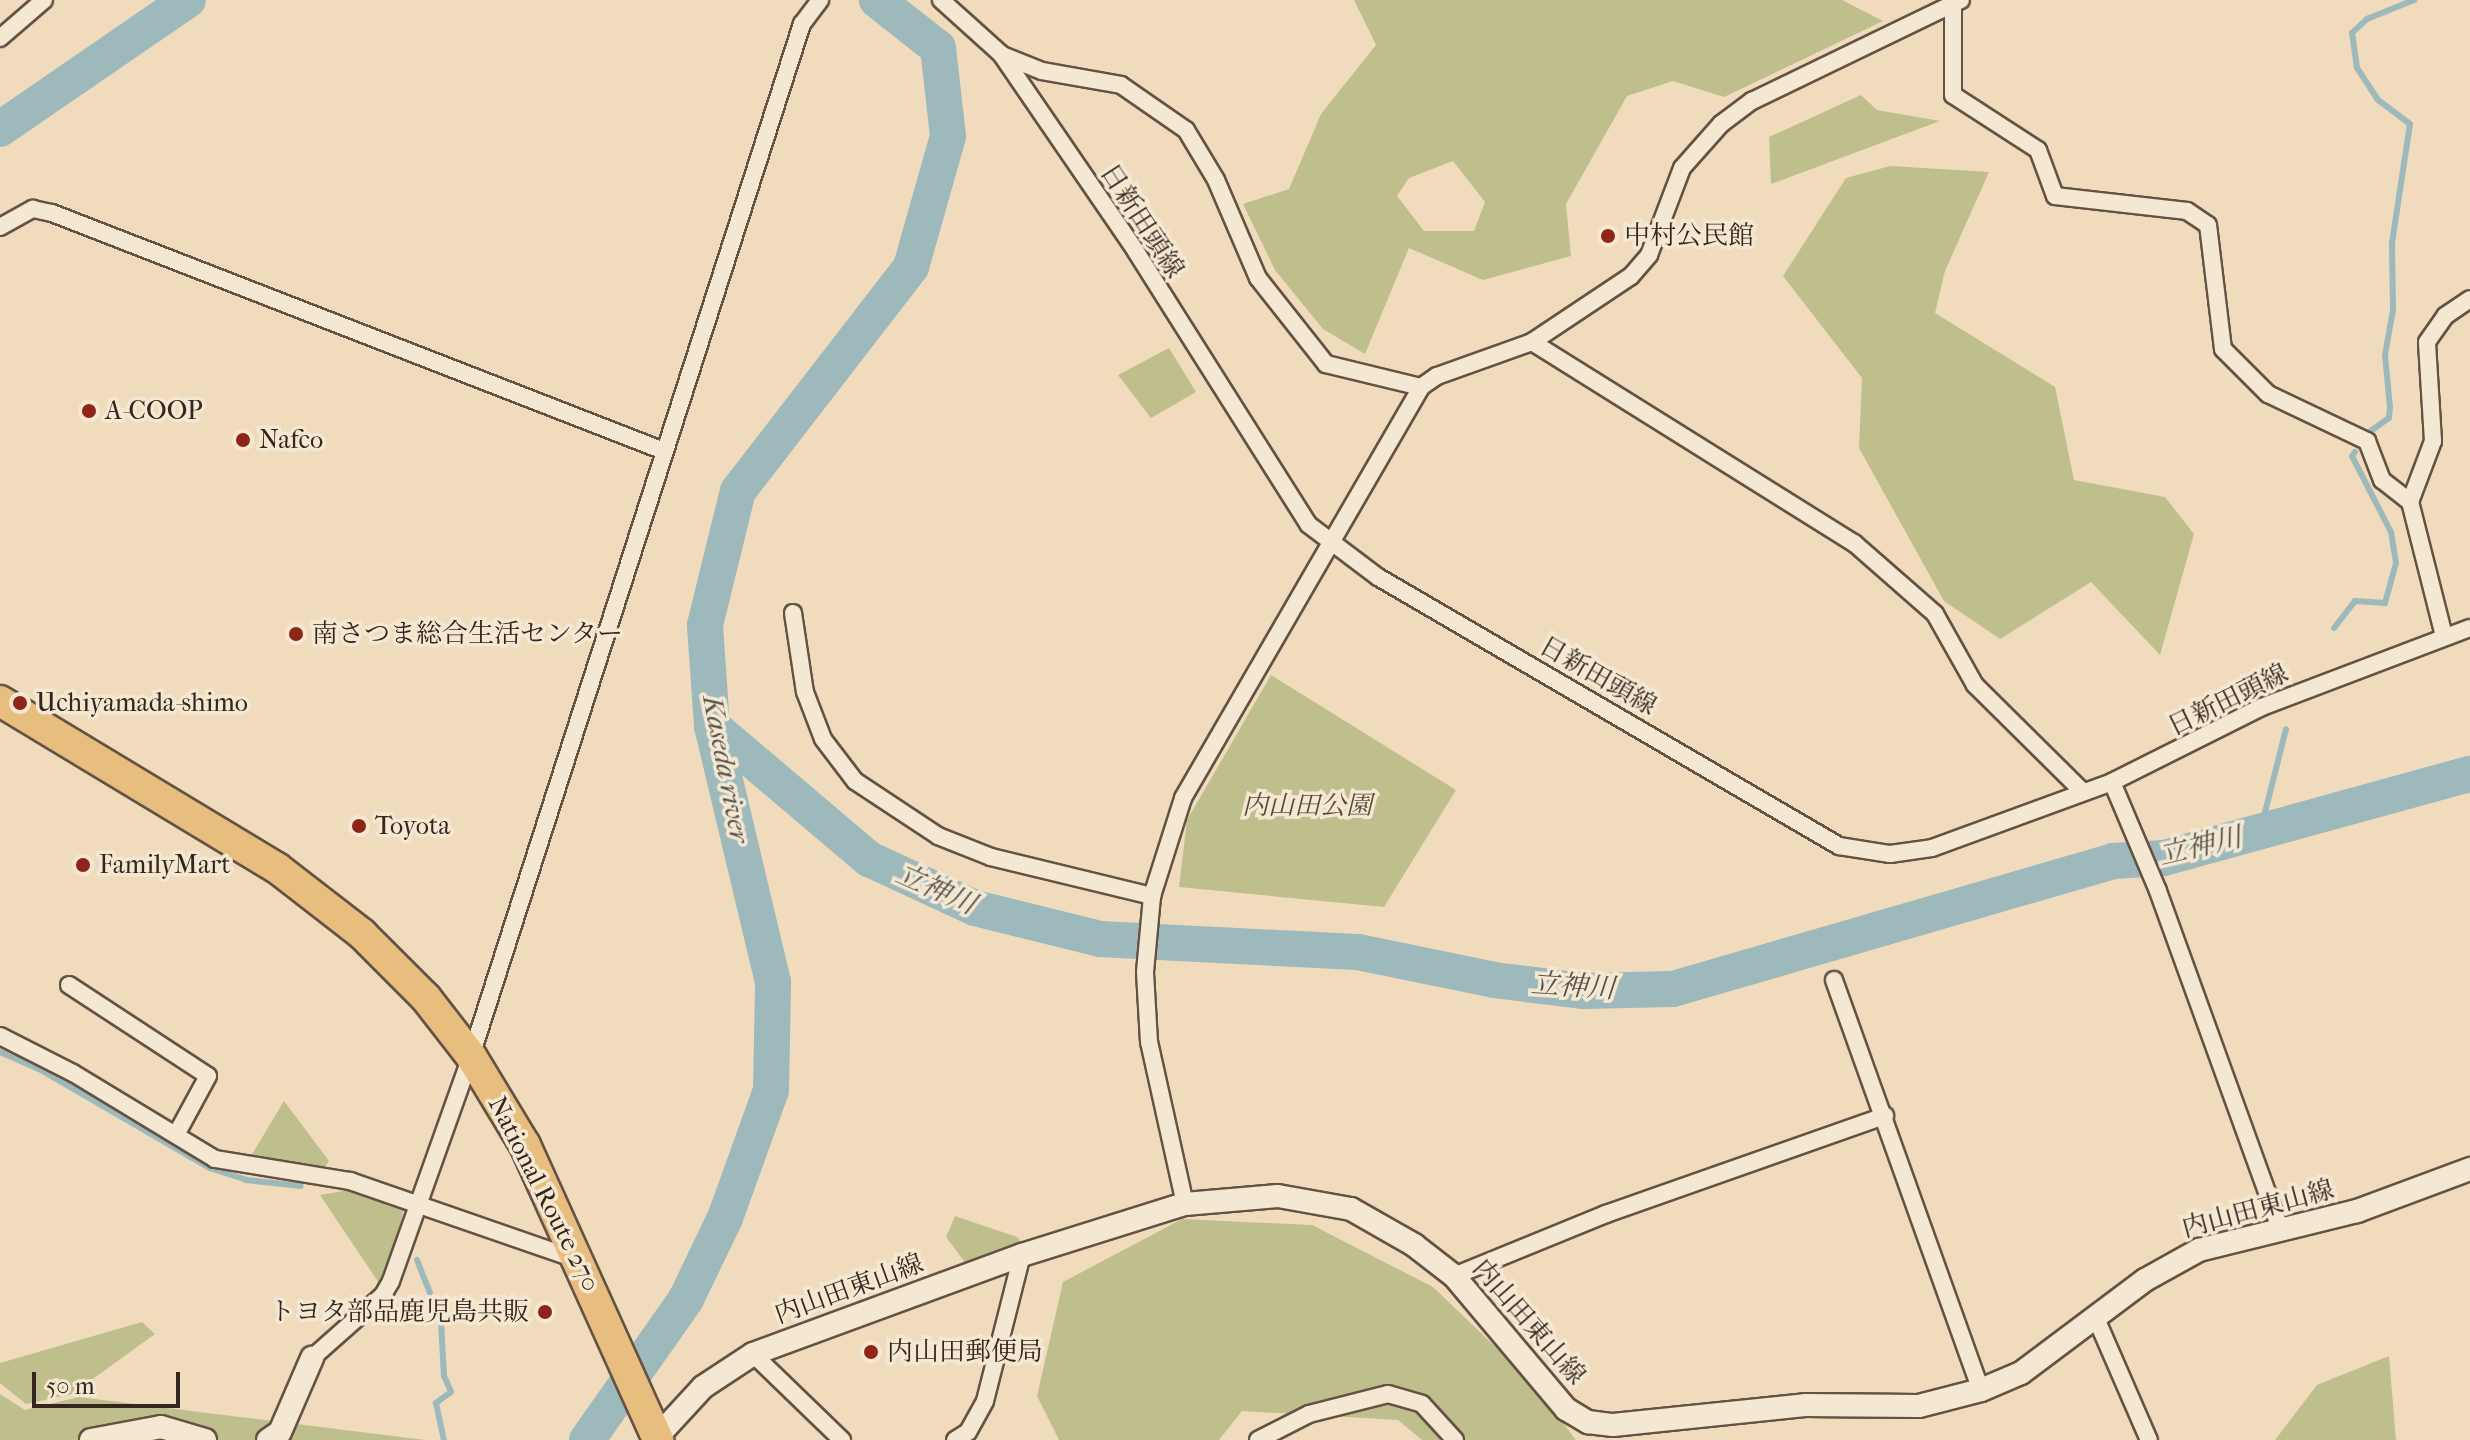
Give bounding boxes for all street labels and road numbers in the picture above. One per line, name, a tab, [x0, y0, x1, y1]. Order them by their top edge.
street label: 日新田頭線	[1094, 158, 1190, 284]
street label: 日新田頭線	[1534, 630, 1662, 722]
street label: 日新田頭線	[2163, 657, 2293, 743]
street label: National Route 270	[481, 1091, 607, 1297]
street label: 内山田東山線	[2179, 1174, 2337, 1244]
street label: 内山田東山線	[770, 1248, 928, 1330]
street label: 内山田東山線	[1466, 1253, 1592, 1391]

